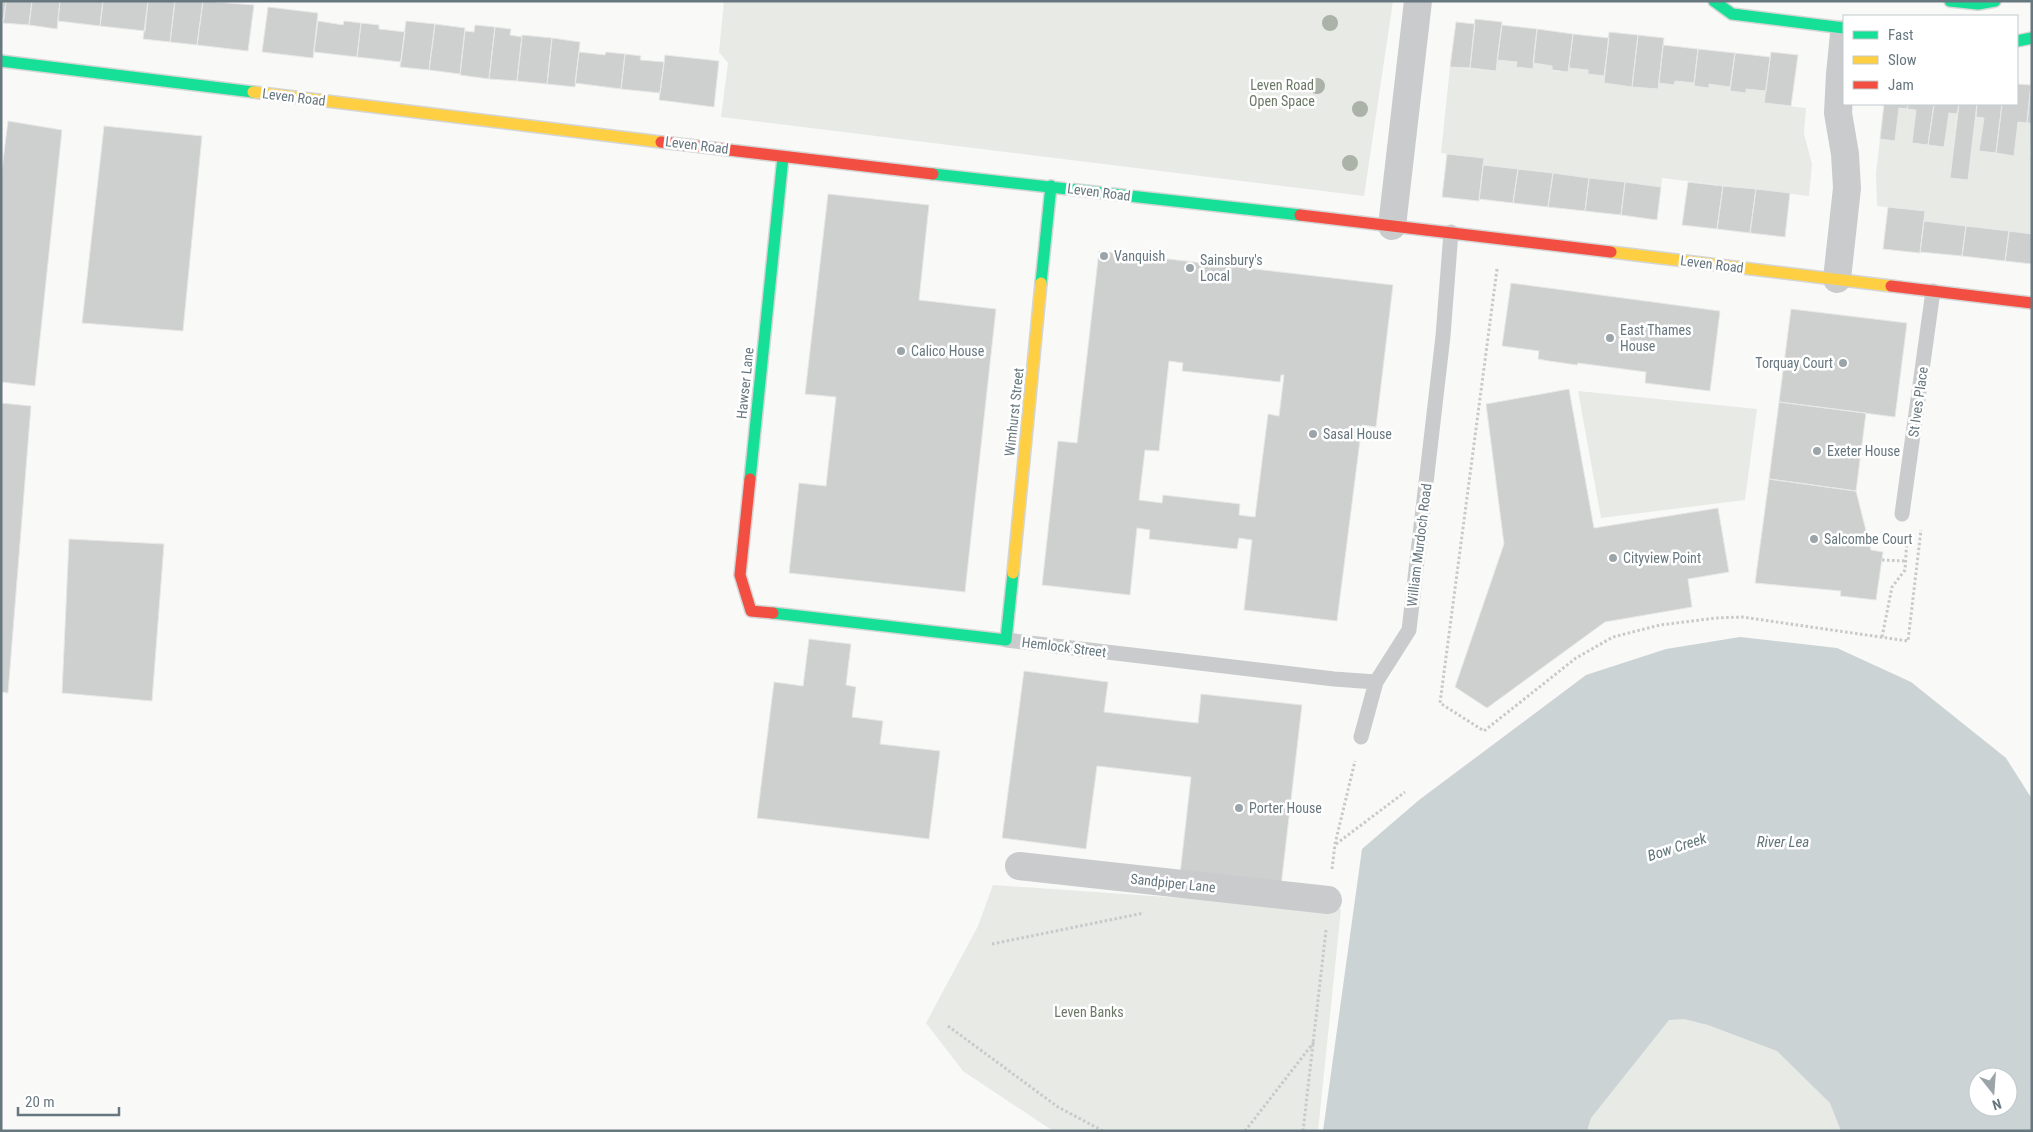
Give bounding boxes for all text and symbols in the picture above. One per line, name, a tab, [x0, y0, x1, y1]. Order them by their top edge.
legend	[1843, 15, 2018, 105]
text: Fast	[1888, 26, 1913, 44]
text: Slow	[1888, 51, 1917, 69]
text: Jam	[1888, 76, 1914, 94]
park label: Leven Road Open Space	[1249, 77, 1315, 109]
street label: Leven Road	[261, 85, 327, 109]
street label: Leven Road	[664, 133, 730, 157]
street label: Leven Road	[1066, 180, 1132, 204]
place label: Vanquish	[1114, 248, 1165, 264]
marker: Vanquish	[1098, 250, 1110, 262]
place label: Sainsbury's Local	[1200, 252, 1263, 284]
street label: Leven Road	[1679, 252, 1745, 276]
marker: Sainsbury's Local	[1184, 262, 1196, 274]
place label: East Thames House	[1620, 322, 1691, 354]
marker: East Thames House	[1604, 332, 1616, 344]
place label: Calico House	[911, 343, 985, 359]
marker: Calico House	[895, 345, 907, 357]
street label: Hawser Lane	[733, 346, 757, 419]
place label: Torquay Court	[1755, 355, 1833, 371]
marker: Torquay Court	[1837, 357, 1849, 369]
street label: St Ives Place	[1905, 365, 1931, 438]
street label: Wimhurst Street	[1001, 367, 1027, 457]
place label: Sasal House	[1323, 426, 1392, 442]
marker: Sasal House	[1307, 428, 1319, 440]
place label: Exeter House	[1827, 443, 1901, 459]
marker: Exeter House	[1811, 445, 1823, 457]
street label: William Murdoch Road	[1404, 482, 1434, 608]
place label: Salcombe Court	[1824, 531, 1912, 547]
marker: Salcombe Court	[1808, 533, 1820, 545]
place label: Cityview Point	[1623, 550, 1701, 566]
marker: Cityview Point	[1607, 552, 1619, 564]
street label: Hemlock Street	[1021, 634, 1107, 660]
place label: Porter House	[1249, 800, 1322, 816]
marker: Porter House	[1233, 802, 1245, 814]
water label: Bow Creek	[1645, 829, 1709, 865]
water label: River Lea	[1757, 833, 1809, 851]
street label: Sandpiper Lane	[1130, 871, 1217, 895]
park label: Leven Banks	[1054, 1004, 1124, 1020]
north arrow	[1968, 1067, 2018, 1117]
scale bar	[18, 1084, 119, 1116]
text: 20 m	[25, 1093, 55, 1111]
text: N	[1990, 1096, 2003, 1113]

